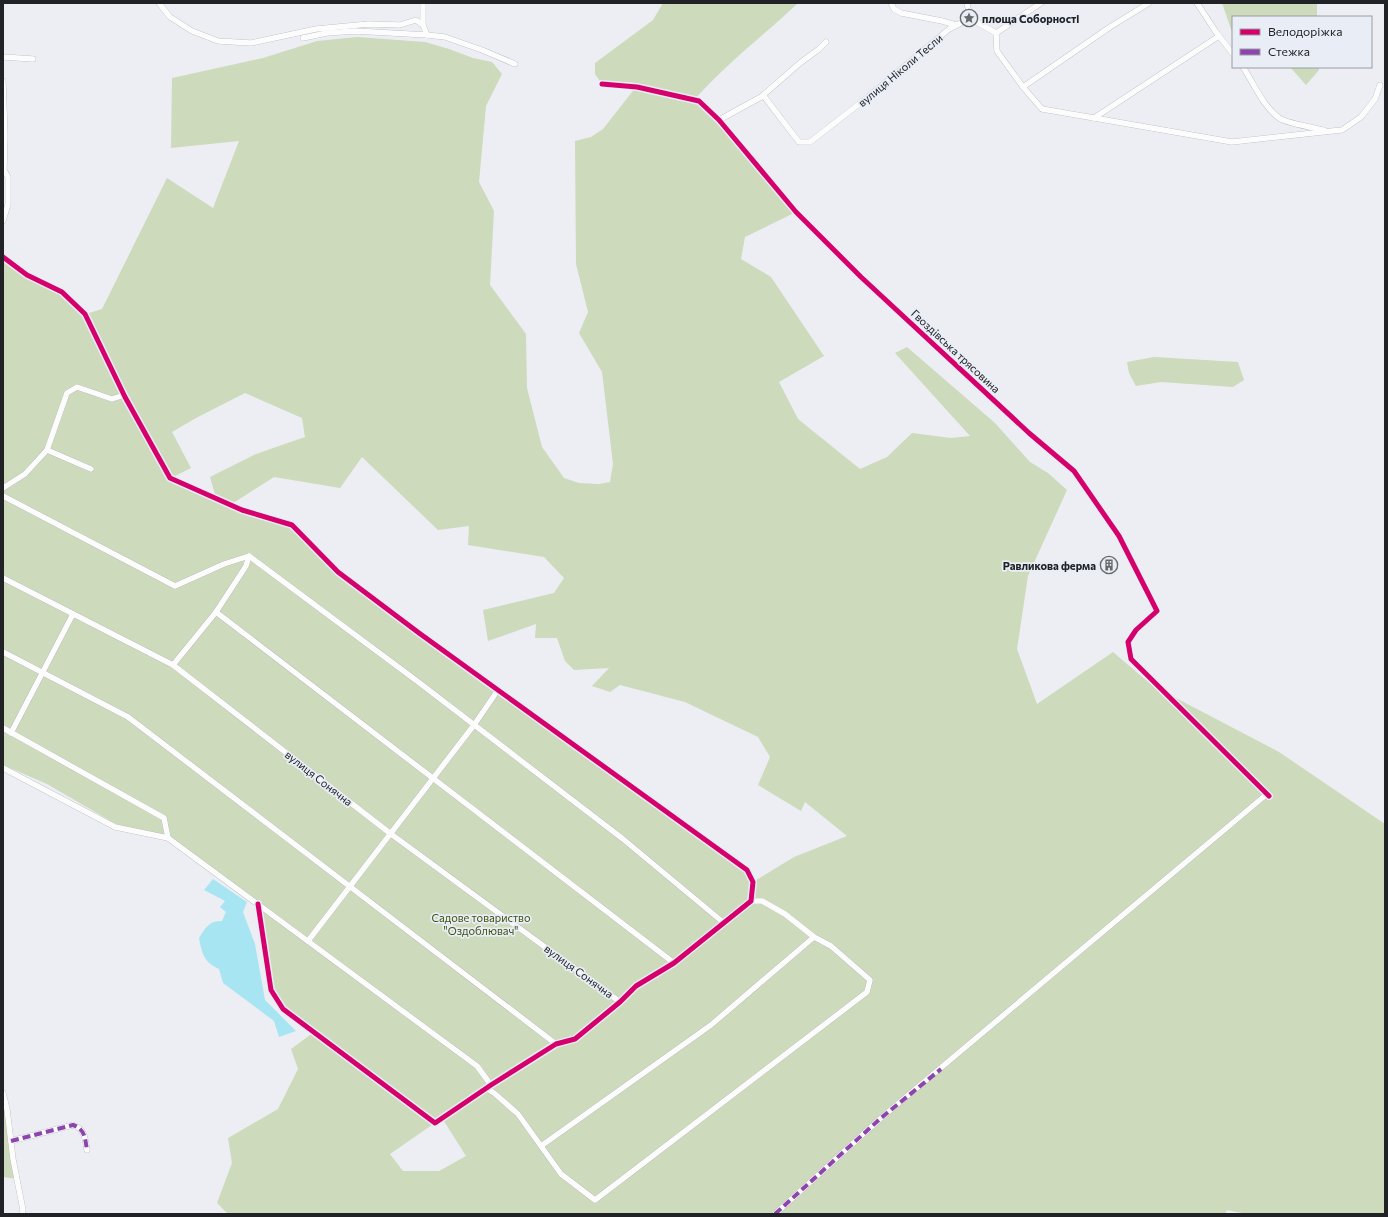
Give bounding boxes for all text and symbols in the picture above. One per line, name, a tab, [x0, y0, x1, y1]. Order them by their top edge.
place icon: площа Соборності	[959, 8, 979, 28]
place label: площа Соборності	[982, 12, 1079, 25]
legend	[1232, 16, 1372, 68]
text: Велодоріжка	[1268, 24, 1343, 38]
street label: вулиця Ніколи Тесли	[855, 31, 945, 109]
text: Стежка	[1268, 44, 1310, 58]
street label: Гвоздівська трясовина	[909, 307, 1003, 395]
building icon: Равликова ферма	[1099, 555, 1119, 575]
place label: Равликова ферма	[1003, 559, 1096, 572]
street label: вулиця Сонячна	[283, 748, 355, 808]
park label: Садове товариство "Оздоблювач"	[432, 911, 531, 937]
street label: вулиця Сонячна	[542, 942, 616, 1000]

